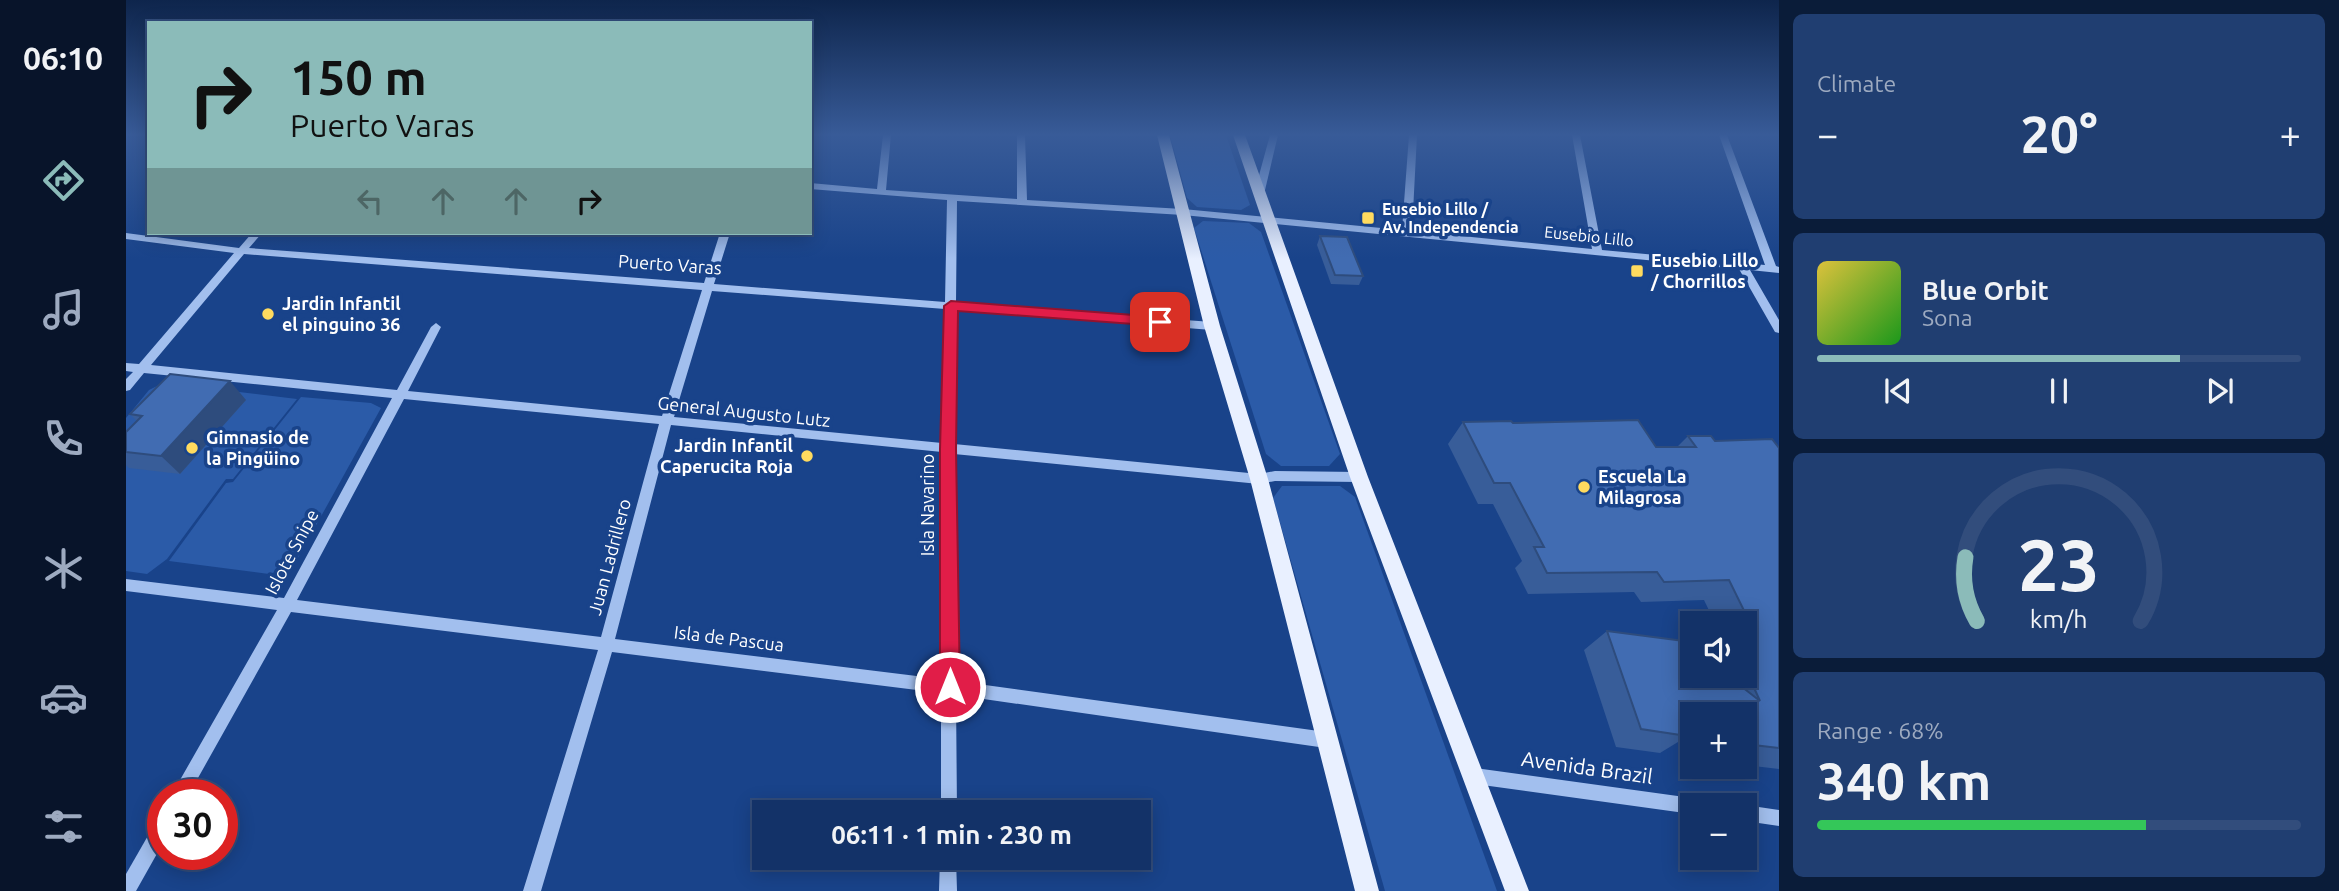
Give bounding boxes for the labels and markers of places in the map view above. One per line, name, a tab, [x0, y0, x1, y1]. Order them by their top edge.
place label: Eusebio Lillo / Av. Independencia	[1382, 200, 1519, 236]
marker: Eusebio Lillo / Av. Independencia	[1360, 210, 1376, 226]
place label: Eusebio Lillo / Chorrillos	[1650, 250, 1759, 291]
marker: Eusebio Lillo / Chorrillos	[1629, 263, 1645, 279]
pin	[1130, 292, 1190, 352]
place label: Jardin Infantil el pinguino 36	[282, 293, 401, 334]
marker: Jardin Infantil el pinguino 36	[260, 306, 276, 322]
place label: Gimnasio de la Pingüino	[206, 427, 309, 468]
place label: Jardin Infantil Caperucita Roja	[660, 435, 794, 476]
marker: Gimnasio de la Pingüino	[184, 440, 200, 456]
marker: Jardin Infantil Caperucita Roja	[799, 448, 815, 464]
place label: Escuela La Milagrosa	[1598, 466, 1687, 507]
marker: Escuela La Milagrosa	[1576, 479, 1592, 495]

